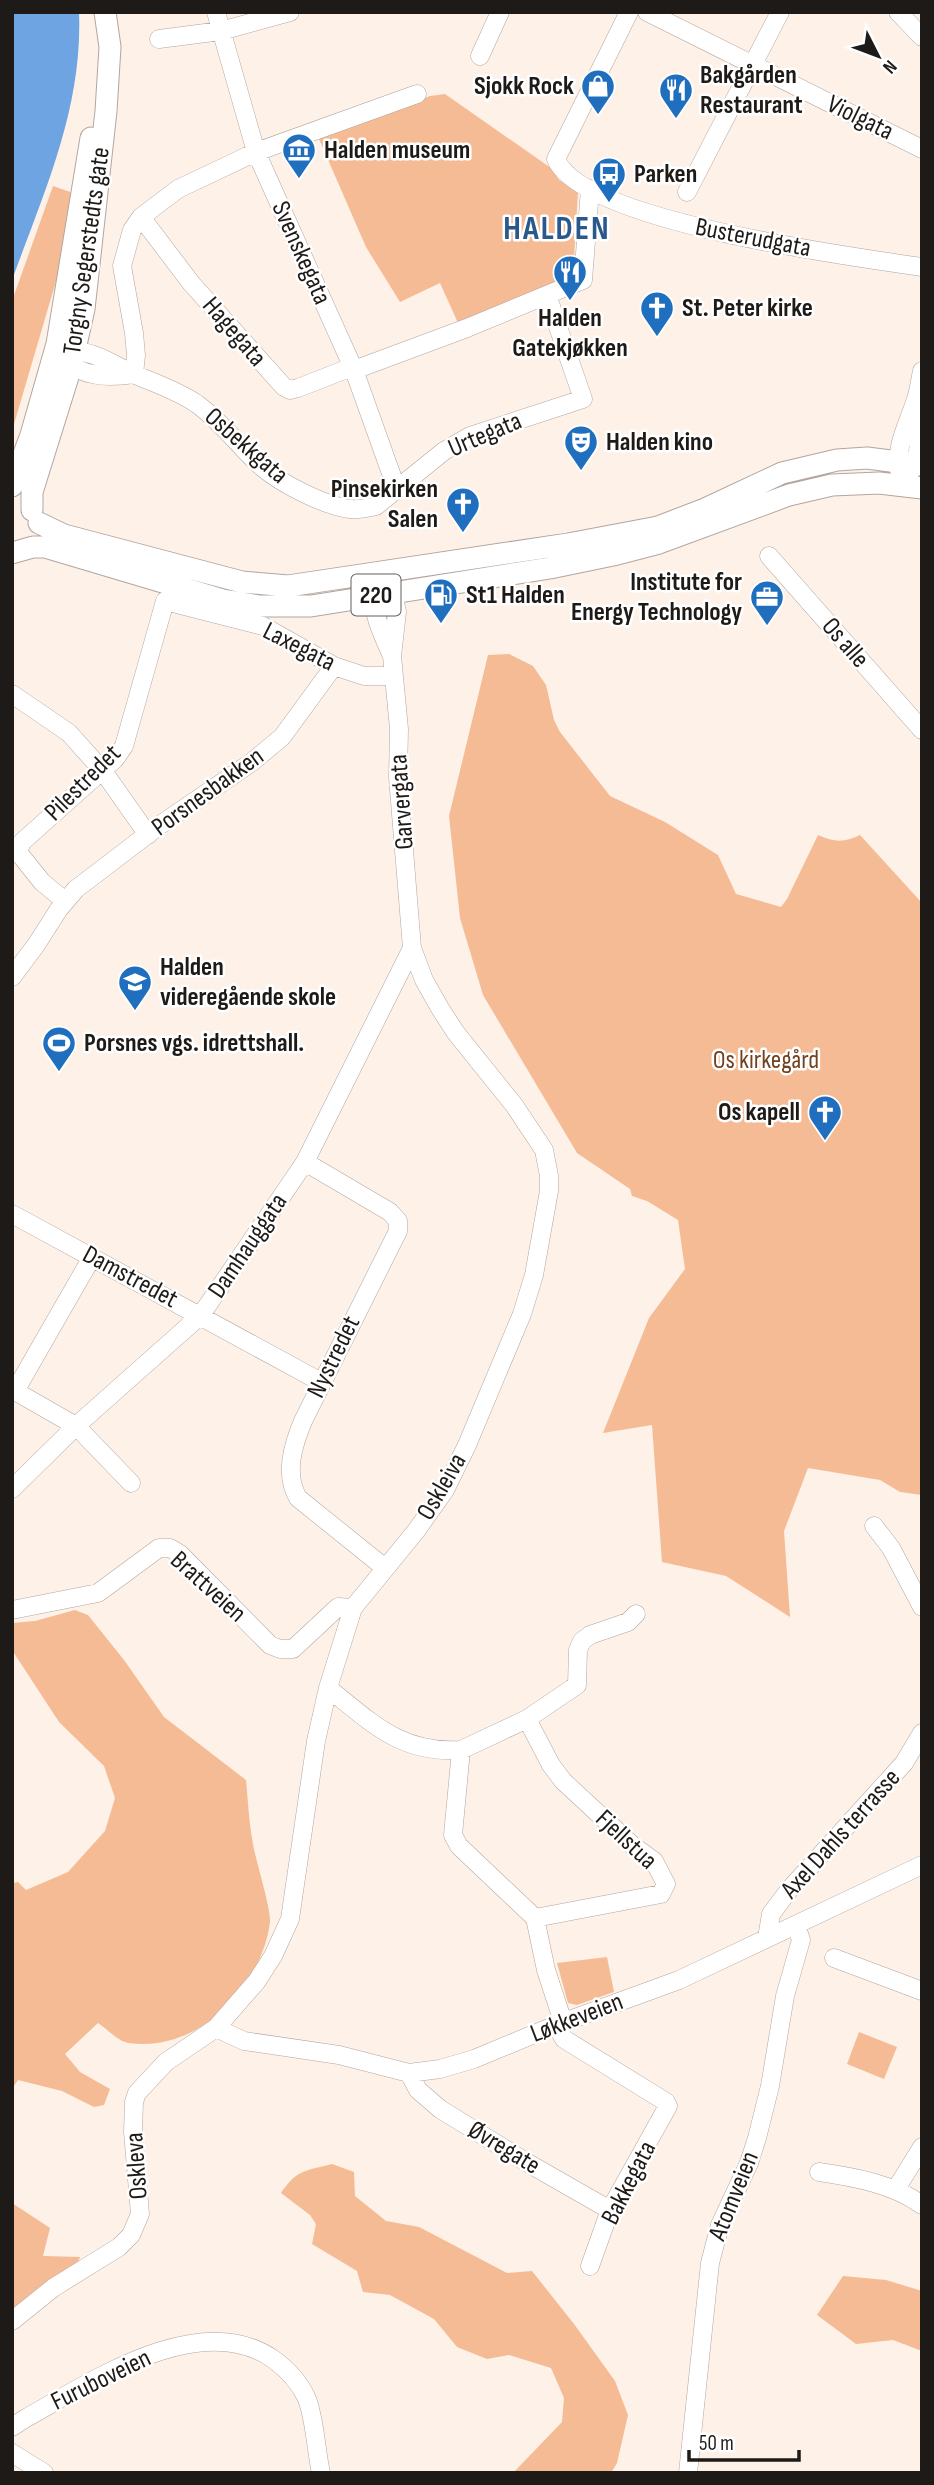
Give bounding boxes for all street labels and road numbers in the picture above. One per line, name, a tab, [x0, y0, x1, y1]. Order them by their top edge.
street label: Violgata	[822, 89, 898, 147]
street label: Torgny Segerstedts gate	[57, 145, 117, 357]
street label: Svenskegata	[265, 197, 337, 309]
street label: Busterudgata	[693, 212, 813, 264]
street label: Hagegata	[195, 291, 273, 373]
street label: Osbekkgata	[198, 401, 294, 491]
street label: Urtegata	[444, 406, 526, 464]
road number: 220	[352, 574, 400, 616]
street label: Os alle	[815, 612, 875, 674]
street label: Laxegata	[258, 616, 340, 678]
street label: Pilestredet	[38, 738, 128, 828]
street label: Porsnesbakken	[146, 741, 270, 843]
street label: Garvergata	[383, 753, 421, 851]
street label: Damhauggata	[202, 1188, 294, 1304]
street label: Damstredet	[77, 1239, 183, 1315]
street label: Nystredet	[301, 1311, 367, 1403]
street label: Oskleiva	[411, 1448, 473, 1526]
street label: Brattveien	[164, 1545, 252, 1629]
street label: Axel Dahls terrasse	[774, 1763, 907, 1906]
street label: Fjellstua	[589, 1804, 663, 1876]
street label: Løkkeveien	[526, 1986, 628, 2050]
street label: Øvregate	[462, 2114, 546, 2182]
street label: Oskleva	[119, 2132, 155, 2200]
street label: Bakkegata	[595, 2136, 663, 2230]
street label: Atomveien	[702, 2147, 766, 2246]
street label: Furuboveien	[46, 2343, 156, 2417]

